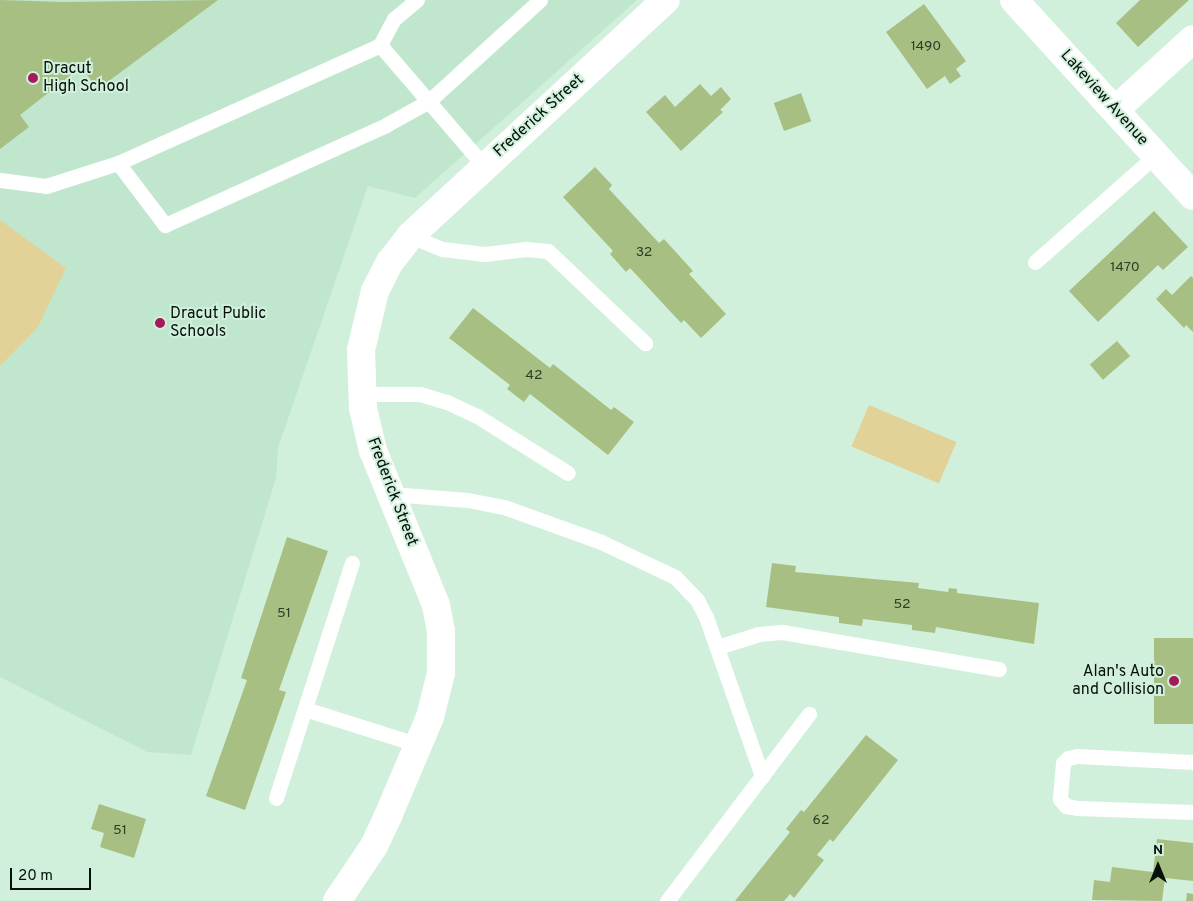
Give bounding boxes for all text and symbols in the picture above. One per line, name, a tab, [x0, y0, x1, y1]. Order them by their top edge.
house number: 1490	[911, 39, 941, 55]
street label: Lakeview Avenue	[1056, 46, 1152, 150]
place label: Dracut High School	[43, 59, 129, 97]
street label: Frederick Street	[490, 70, 588, 162]
marker: Dracut High School	[27, 72, 39, 84]
house number: 32	[636, 245, 652, 261]
house number: 1470	[1110, 260, 1140, 276]
place label: Dracut Public Schools	[170, 304, 266, 342]
marker: Dracut Public Schools	[154, 317, 166, 329]
house number: 42	[525, 368, 543, 384]
street label: Frederick Street	[362, 435, 422, 549]
house number: 52	[893, 597, 911, 613]
house number: 51	[277, 606, 291, 622]
place label: Alan's Auto and Collision	[1072, 662, 1164, 700]
marker: Alan's Auto and Collision	[1168, 675, 1180, 687]
house number: 62	[813, 813, 829, 829]
house number: 51	[113, 823, 127, 839]
north arrow	[1133, 841, 1183, 891]
text: N	[1153, 842, 1163, 859]
scale bar	[12, 858, 94, 890]
text: 20 m	[18, 867, 53, 886]

